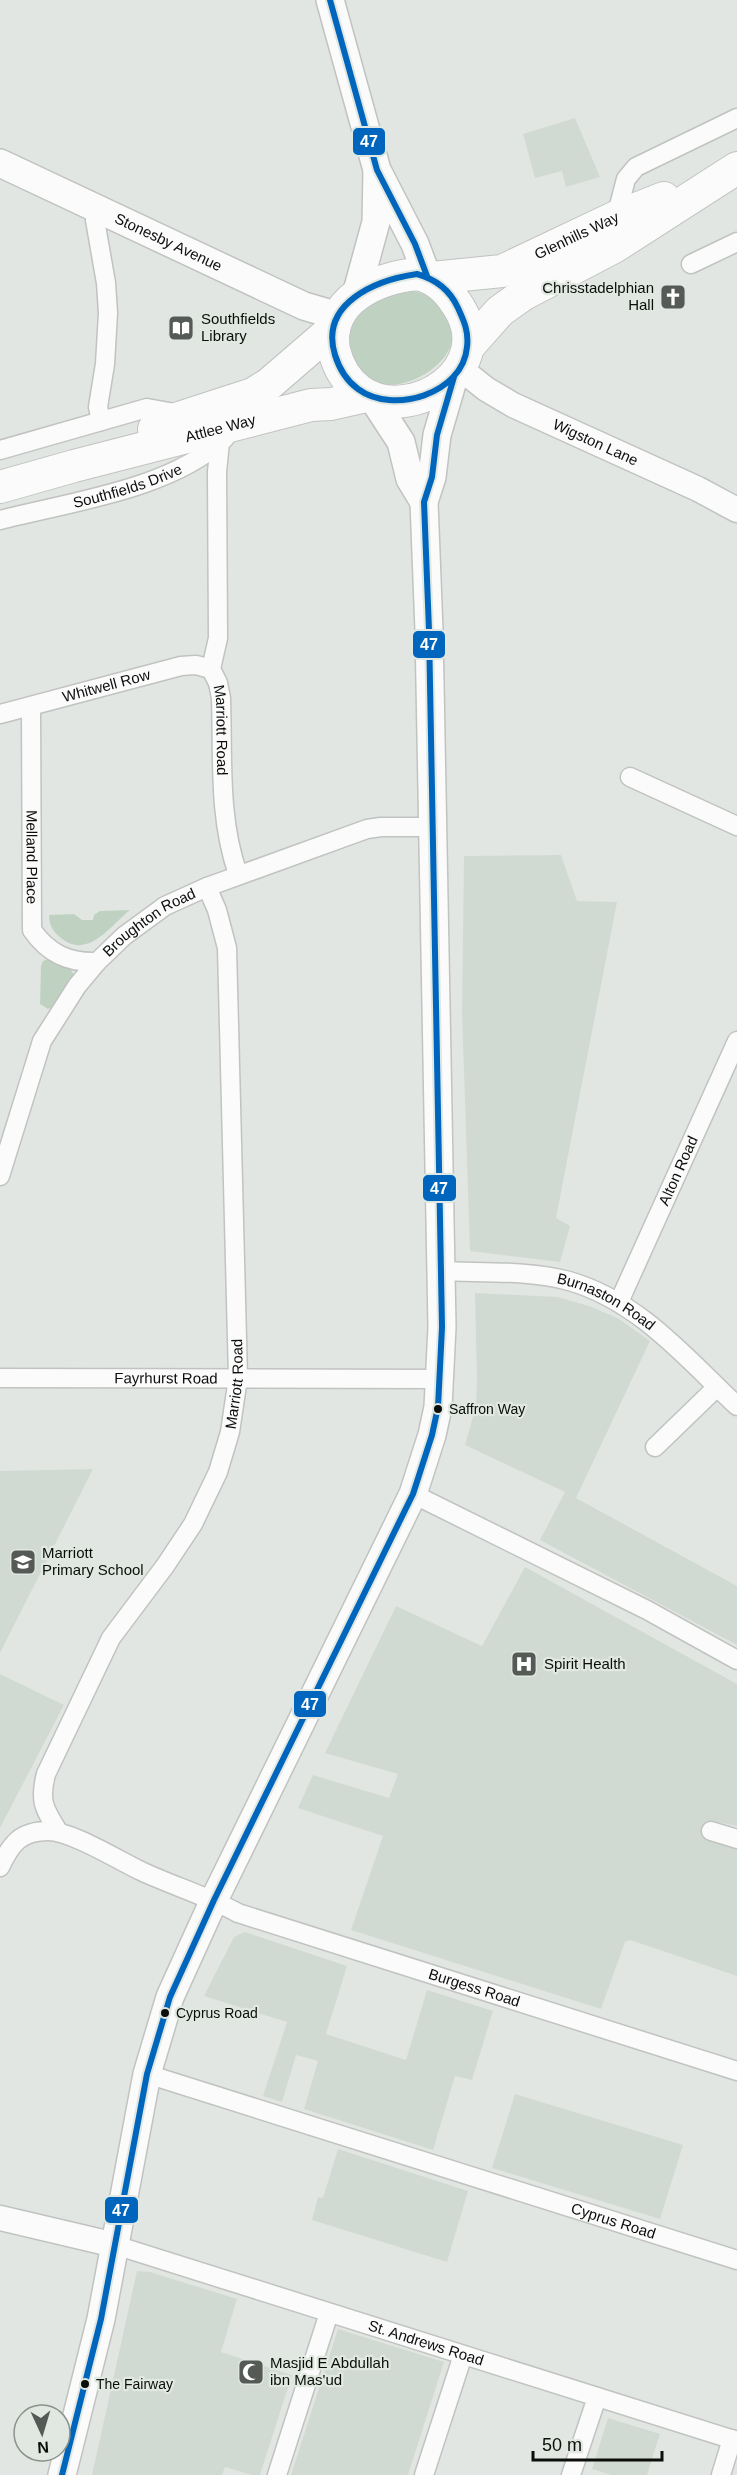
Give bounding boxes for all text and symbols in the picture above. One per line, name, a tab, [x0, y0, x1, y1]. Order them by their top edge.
line badge: 47	[352, 127, 386, 156]
text: 47	[360, 133, 378, 150]
street label: Glenhills Way	[532, 208, 622, 262]
street label: Stonesby Avenue	[112, 209, 225, 274]
place label: Chrisstadelphian Hall	[542, 279, 654, 313]
church icon: Chrisstadelphian Hall	[658, 282, 688, 312]
place label: Southfields Library	[201, 310, 275, 344]
library icon: Southfields Library	[166, 313, 196, 343]
street label: Attlee Way	[183, 411, 258, 445]
street label: Wigston Lane	[550, 415, 641, 469]
street label: Southfields Drive	[71, 460, 184, 511]
line badge: 47	[412, 630, 446, 659]
text: 47	[420, 636, 438, 653]
street label: Whitwell Row	[60, 666, 152, 705]
street label: Marriott Road	[211, 683, 231, 776]
street label: Melland Place	[23, 810, 41, 904]
street label: Broughton Road	[99, 884, 198, 960]
street label: Alton Road	[655, 1133, 701, 1208]
line badge: 47	[422, 1174, 457, 1202]
text: 47	[430, 1180, 448, 1197]
street label: Burnaston Road	[556, 1269, 659, 1333]
street label: Marriott Road	[222, 1339, 246, 1430]
street label: Fayrhurst Road	[114, 1369, 218, 1386]
place label: Saffron Way	[449, 1401, 525, 1417]
marker: Saffron Way	[432, 1403, 444, 1415]
place label: Marriott Primary School	[42, 1544, 144, 1578]
school or university icon: Marriott Primary School	[8, 1547, 38, 1577]
hospital icon: Spirit Health	[509, 1649, 539, 1679]
place label: Spirit Health	[544, 1655, 626, 1672]
line badge: 47	[293, 1690, 327, 1718]
text: 47	[301, 1696, 319, 1713]
street label: Burgess Road	[427, 1965, 522, 2010]
place label: Cyprus Road	[176, 2005, 258, 2021]
marker: Cyprus Road	[159, 2007, 171, 2019]
line badge: 47	[104, 2196, 139, 2224]
street label: Cyprus Road	[569, 2199, 658, 2242]
text: 47	[112, 2202, 130, 2219]
street label: St. Andrews Road	[366, 2316, 486, 2369]
place label: Masjid E Abdullah ibn Mas'ud	[270, 2354, 389, 2388]
mosque icon: Masjid E Abdullah ibn Mas'ud	[236, 2357, 266, 2387]
place label: The Fairway	[96, 2376, 173, 2392]
marker: The Fairway	[79, 2378, 91, 2390]
north arrow	[12, 2403, 72, 2463]
scale bar	[533, 2424, 662, 2462]
text: 50 m	[542, 2435, 582, 2455]
text: N	[37, 2439, 49, 2456]

